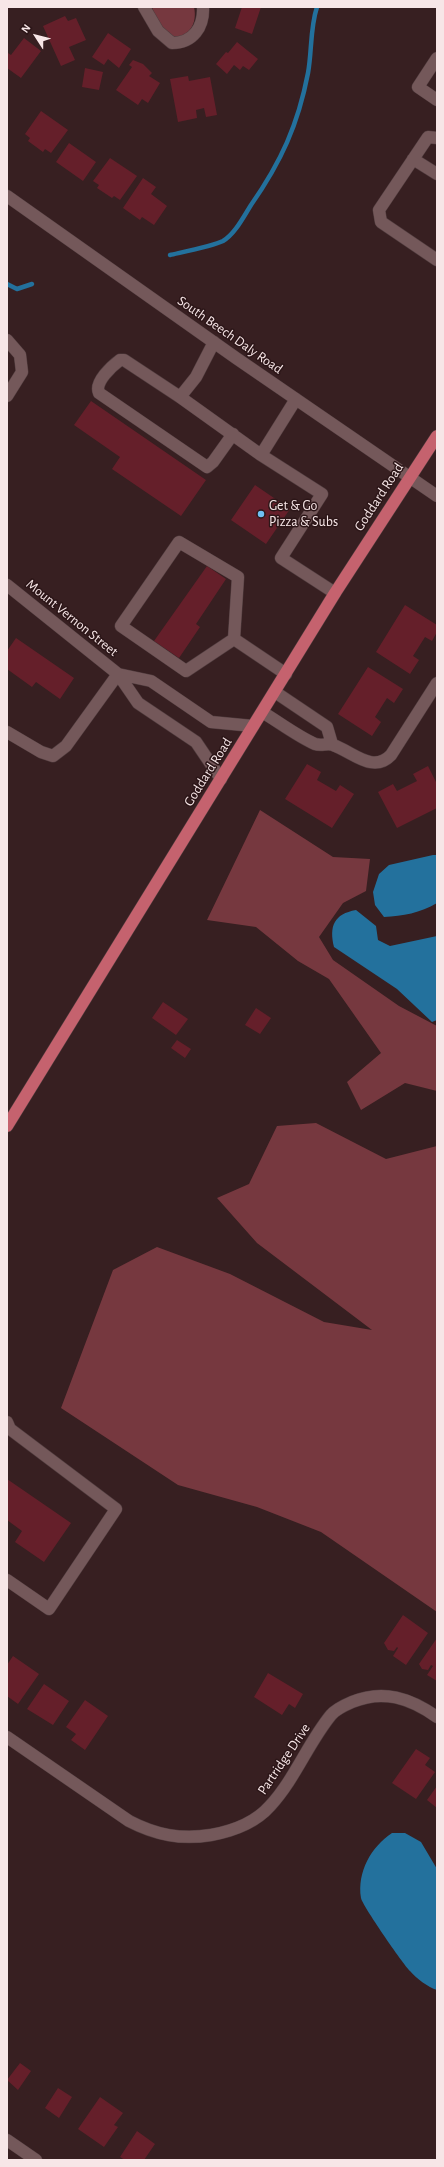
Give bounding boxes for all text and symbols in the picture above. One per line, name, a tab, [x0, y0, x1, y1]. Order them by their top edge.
north arrow	[16, 16, 56, 56]
text: N	[19, 22, 33, 35]
street label: South Beech Daly Road	[174, 292, 286, 378]
street label: Goddard Road	[351, 460, 407, 534]
place label: Get & Go Pizza & Subs	[269, 498, 338, 530]
marker: Get & Go Pizza & Subs	[256, 509, 266, 519]
street label: Mount Vernon Street	[23, 576, 121, 660]
street label: Goddard Road	[180, 735, 236, 809]
street label: Partridge Drive	[254, 1720, 314, 1798]

